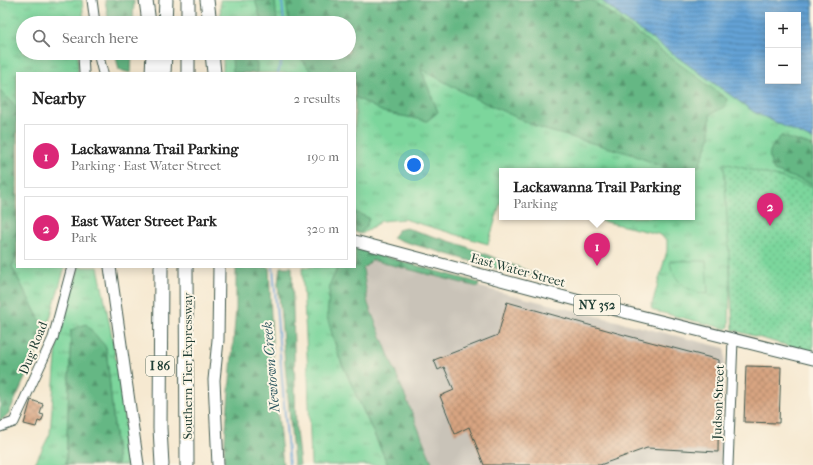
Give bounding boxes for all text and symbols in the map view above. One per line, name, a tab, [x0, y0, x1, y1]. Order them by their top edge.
map controls	[765, 12, 801, 84]
button: +	[765, 12, 801, 48]
search box	[16, 16, 356, 60]
icon: search	[30, 27, 52, 49]
text: Search here	[62, 29, 138, 47]
button: −	[765, 48, 801, 84]
text: Nearby	[32, 88, 86, 108]
text: 2 results	[294, 91, 340, 106]
text: Lackawanna Trail Parking	[71, 140, 239, 158]
text: 1	[44, 149, 48, 164]
text: 190 m	[307, 149, 339, 164]
your location	[404, 155, 424, 175]
text: Parking · East Water Street	[71, 158, 221, 173]
popup	[499, 168, 695, 220]
text: Lackawanna Trail Parking	[513, 178, 681, 196]
pin: 2	[757, 193, 783, 226]
text: Parking	[513, 196, 557, 211]
text: East Water Street Park	[71, 212, 217, 230]
text: 2	[43, 221, 49, 236]
text: 320 m	[306, 221, 339, 236]
text: Park	[71, 230, 97, 245]
pin: 1	[584, 233, 610, 266]
street label: East Water Street	[469, 250, 567, 290]
street label: Southern Tier Expressway	[180, 291, 195, 440]
road number: NY 352	[574, 295, 620, 315]
street label: Dug Road	[16, 318, 51, 377]
water label: Newtown Creek	[259, 321, 284, 414]
road number: I 86	[146, 356, 174, 376]
street label: Judson Street	[709, 364, 727, 441]

